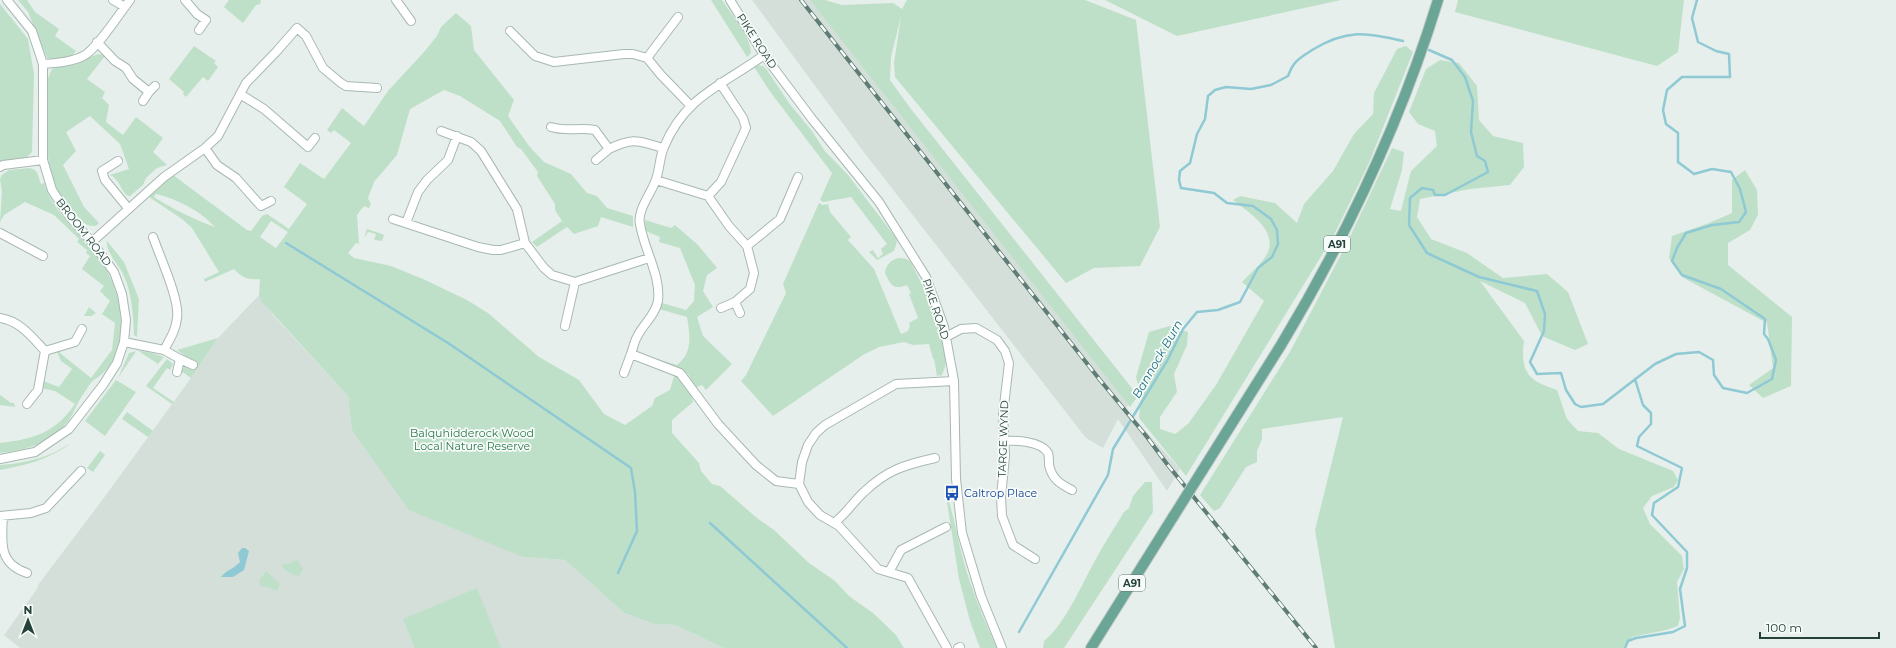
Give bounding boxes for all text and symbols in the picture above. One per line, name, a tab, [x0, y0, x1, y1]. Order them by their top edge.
street label: PIKE ROAD	[734, 11, 780, 71]
street label: BROOM ROAD	[53, 195, 115, 269]
road number: A91	[1324, 236, 1350, 252]
street label: PIKE ROAD	[920, 277, 952, 341]
water label: Bannock Burn	[1129, 317, 1185, 401]
street label: TARGE WYND	[995, 400, 1011, 478]
park label: Balquhidderock Wood Local Nature Reserve	[410, 426, 534, 453]
bus stop icon: Caltrop Place	[943, 484, 961, 502]
place label: Caltrop Place	[964, 486, 1037, 500]
road number: A91	[1119, 575, 1145, 591]
north arrow	[8, 600, 48, 640]
text: N	[24, 603, 32, 617]
scale bar	[1760, 614, 1879, 640]
text: 100 m	[1766, 620, 1802, 635]

